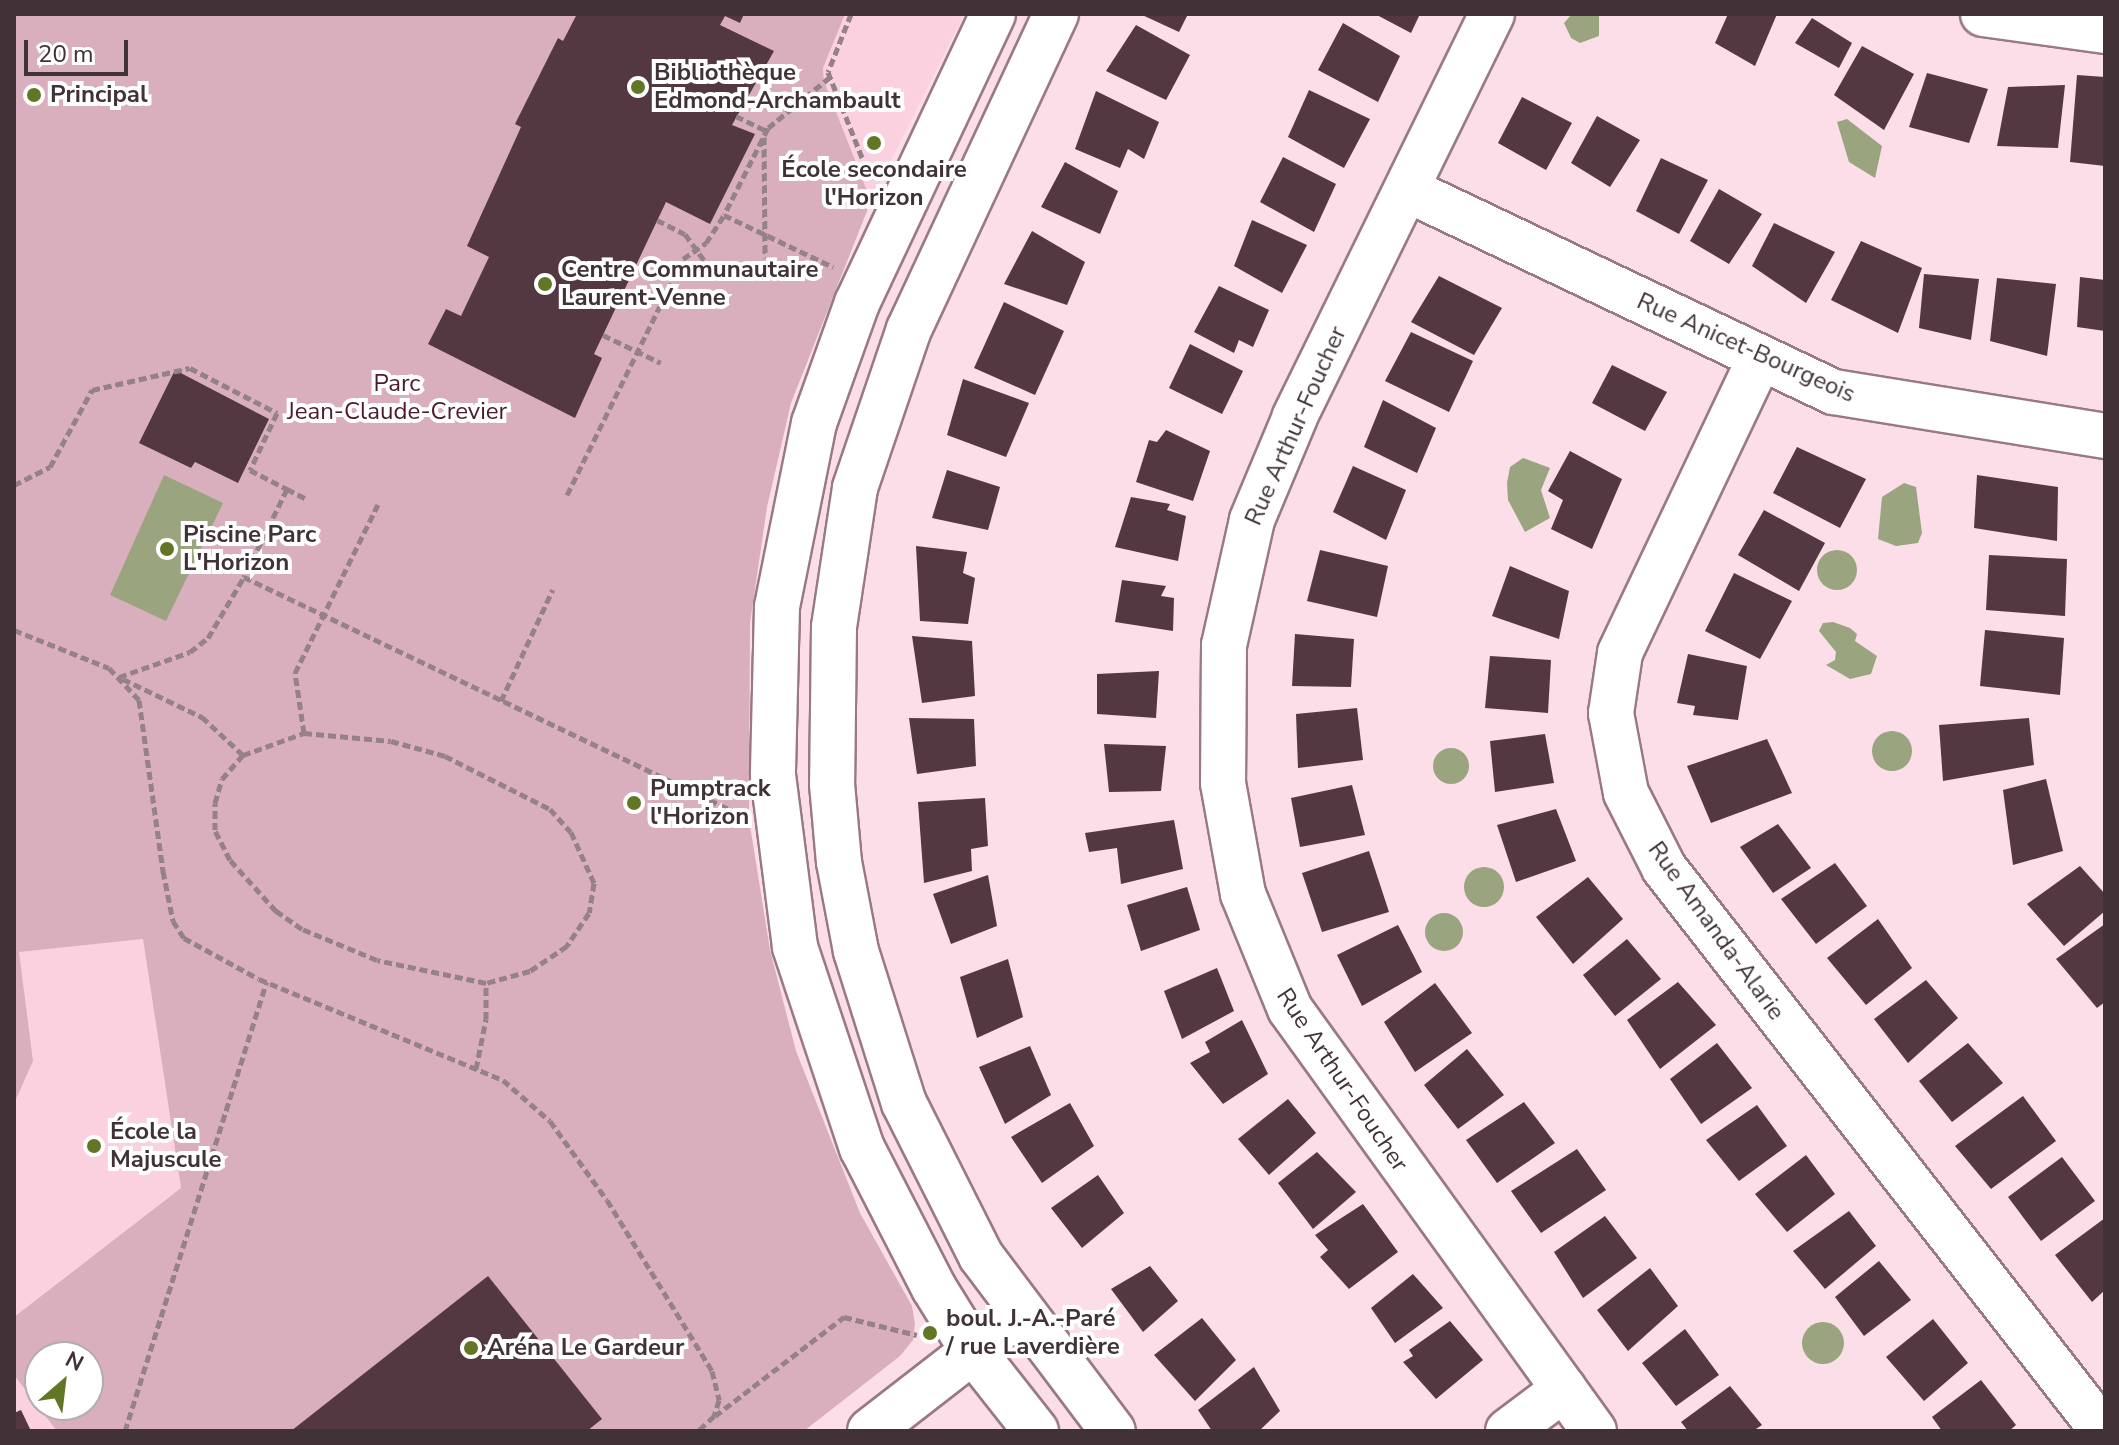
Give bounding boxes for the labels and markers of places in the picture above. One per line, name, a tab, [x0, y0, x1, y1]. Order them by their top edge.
place label: Bibliothèque Edmond-Archambault	[654, 59, 901, 115]
marker: Bibliothèque Edmond-Archambault	[629, 78, 647, 96]
place label: Principal	[50, 81, 148, 109]
marker: Principal	[25, 86, 43, 104]
marker: École secondaire l'Horizon	[865, 134, 883, 152]
place label: École secondaire l'Horizon	[781, 156, 967, 212]
place label: Centre Communautaire Laurent-Venne	[561, 256, 818, 312]
marker: Centre Communautaire Laurent-Venne	[536, 275, 554, 293]
place label: Piscine Parc L'Horizon	[183, 521, 316, 577]
marker: Piscine Parc L'Horizon	[158, 540, 176, 558]
place label: Pumptrack l'Horizon	[650, 775, 771, 831]
marker: Pumptrack l'Horizon	[625, 794, 643, 812]
place label: École la Majuscule	[110, 1118, 222, 1174]
marker: École la Majuscule	[85, 1137, 103, 1155]
place label: boul. J.-A.-Paré / rue Laverdière	[946, 1305, 1120, 1361]
marker: boul. J.-A.-Paré / rue Laverdière	[921, 1324, 939, 1342]
place label: Aréna Le Gardeur	[487, 1334, 684, 1362]
marker: Aréna Le Gardeur	[462, 1339, 480, 1357]

